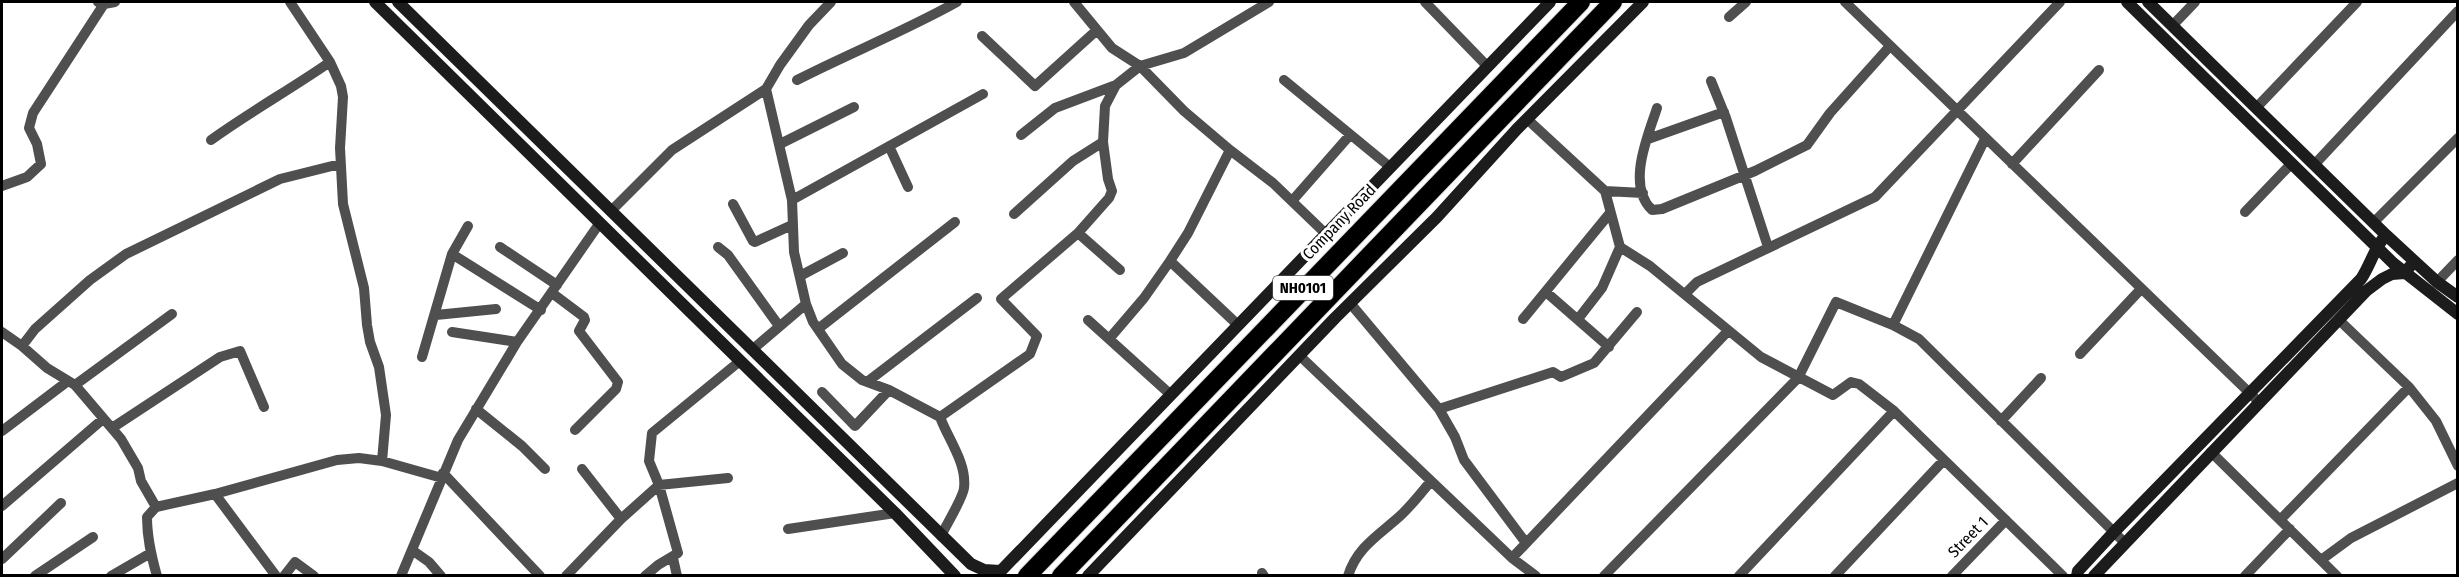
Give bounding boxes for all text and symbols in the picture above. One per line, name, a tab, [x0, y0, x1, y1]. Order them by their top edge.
street label: Company Road	[1298, 180, 1380, 264]
road number: NH0101	[1273, 276, 1333, 300]
street label: Street 1	[1944, 513, 1992, 561]

